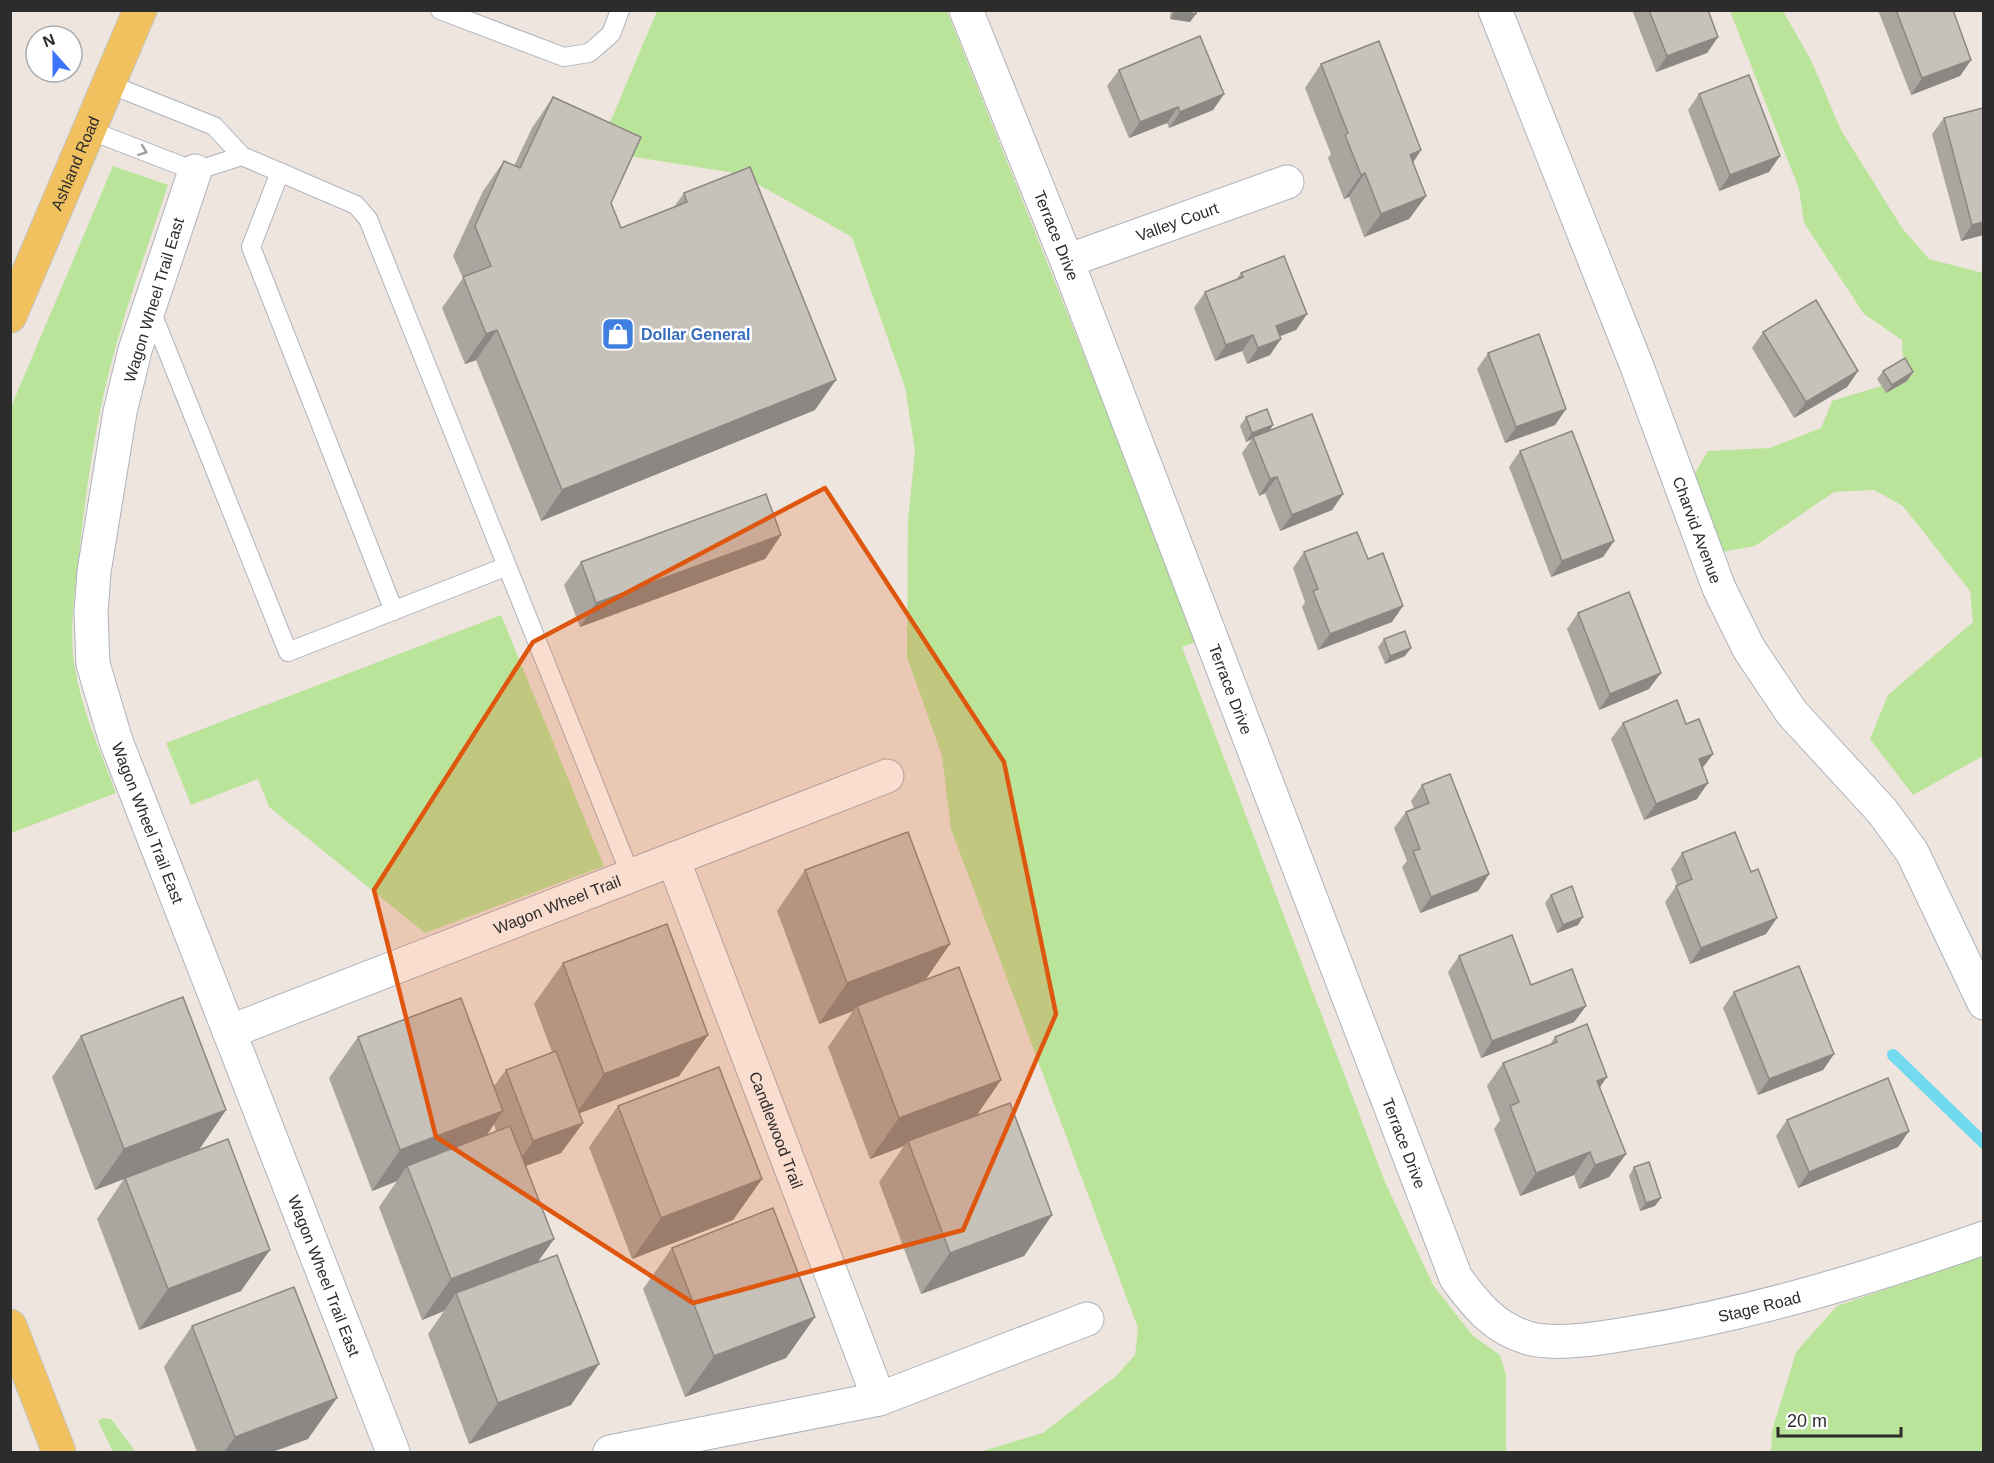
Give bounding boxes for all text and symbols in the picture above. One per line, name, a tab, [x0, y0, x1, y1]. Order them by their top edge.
north arrow	[24, 24, 84, 84]
text: N	[40, 30, 57, 50]
street label: Ashland Road	[47, 114, 102, 213]
one-way arrow	[137, 144, 148, 156]
street label: Terrace Drive	[1031, 188, 1082, 283]
street label: Valley Court	[1134, 199, 1221, 244]
street label: Wagon Wheel Trail East	[121, 215, 187, 384]
shop icon: Dollar General	[600, 316, 636, 352]
place label: Dollar General	[641, 326, 750, 343]
street label: Charvid Avenue	[1670, 474, 1725, 586]
street label: Terrace Drive	[1206, 642, 1256, 737]
street label: Wagon Wheel Trail East	[109, 740, 187, 906]
street label: Wagon Wheel Trail	[491, 872, 623, 937]
street label: Candlewood Trail	[746, 1069, 806, 1191]
street label: Terrace Drive	[1379, 1096, 1429, 1191]
street label: Wagon Wheel Trail East	[285, 1193, 363, 1359]
street label: Stage Road	[1716, 1288, 1803, 1325]
scale bar	[1778, 1400, 1901, 1438]
text: 20 m	[1787, 1411, 1827, 1431]

